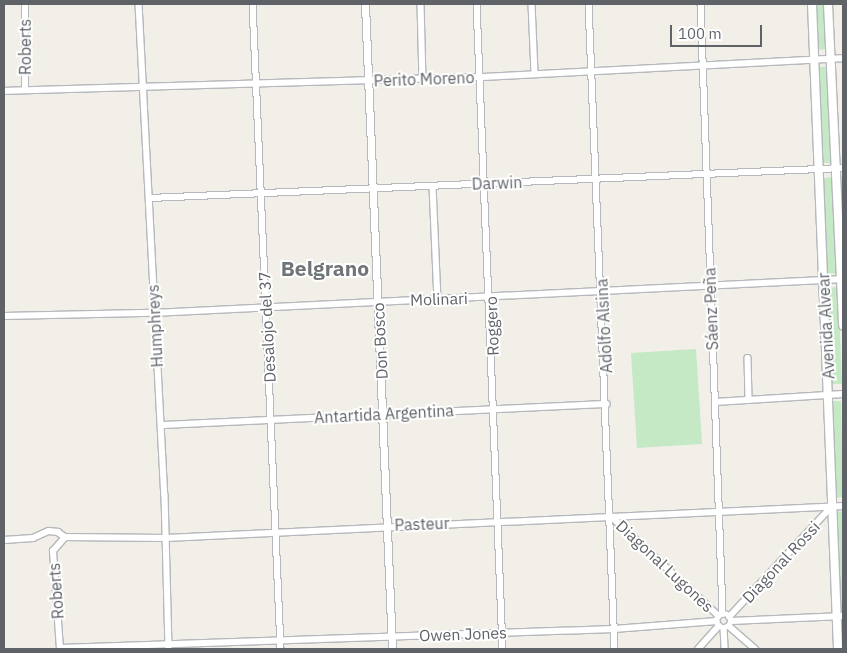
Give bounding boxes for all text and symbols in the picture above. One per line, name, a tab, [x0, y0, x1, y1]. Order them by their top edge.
scale bar	[672, 15, 764, 47]
street label: Roberts	[15, 19, 35, 75]
text: 100 m	[678, 24, 722, 43]
street label: Perito Moreno	[373, 68, 475, 90]
street label: Darwin	[471, 173, 523, 193]
district label: Belgrano	[281, 255, 369, 281]
street label: Sáenz Peña	[700, 267, 722, 351]
street label: Desalojo del 37	[255, 271, 279, 383]
street label: Avenida Alvear	[814, 272, 838, 380]
street label: Adolfo Alsina	[592, 278, 616, 374]
street label: Humphreys	[143, 284, 167, 368]
street label: Molinari	[410, 288, 468, 310]
street label: Roggero	[481, 296, 503, 356]
street label: Don Bosco	[368, 302, 392, 380]
street label: Antartida Argentina	[314, 401, 454, 427]
street label: Pasteur	[394, 513, 450, 535]
street label: Diagonal Lugones	[612, 516, 718, 616]
street label: Diagonal Rossi	[738, 517, 824, 607]
street label: Roberts	[44, 562, 68, 620]
street label: Owen Jones	[419, 623, 507, 645]

